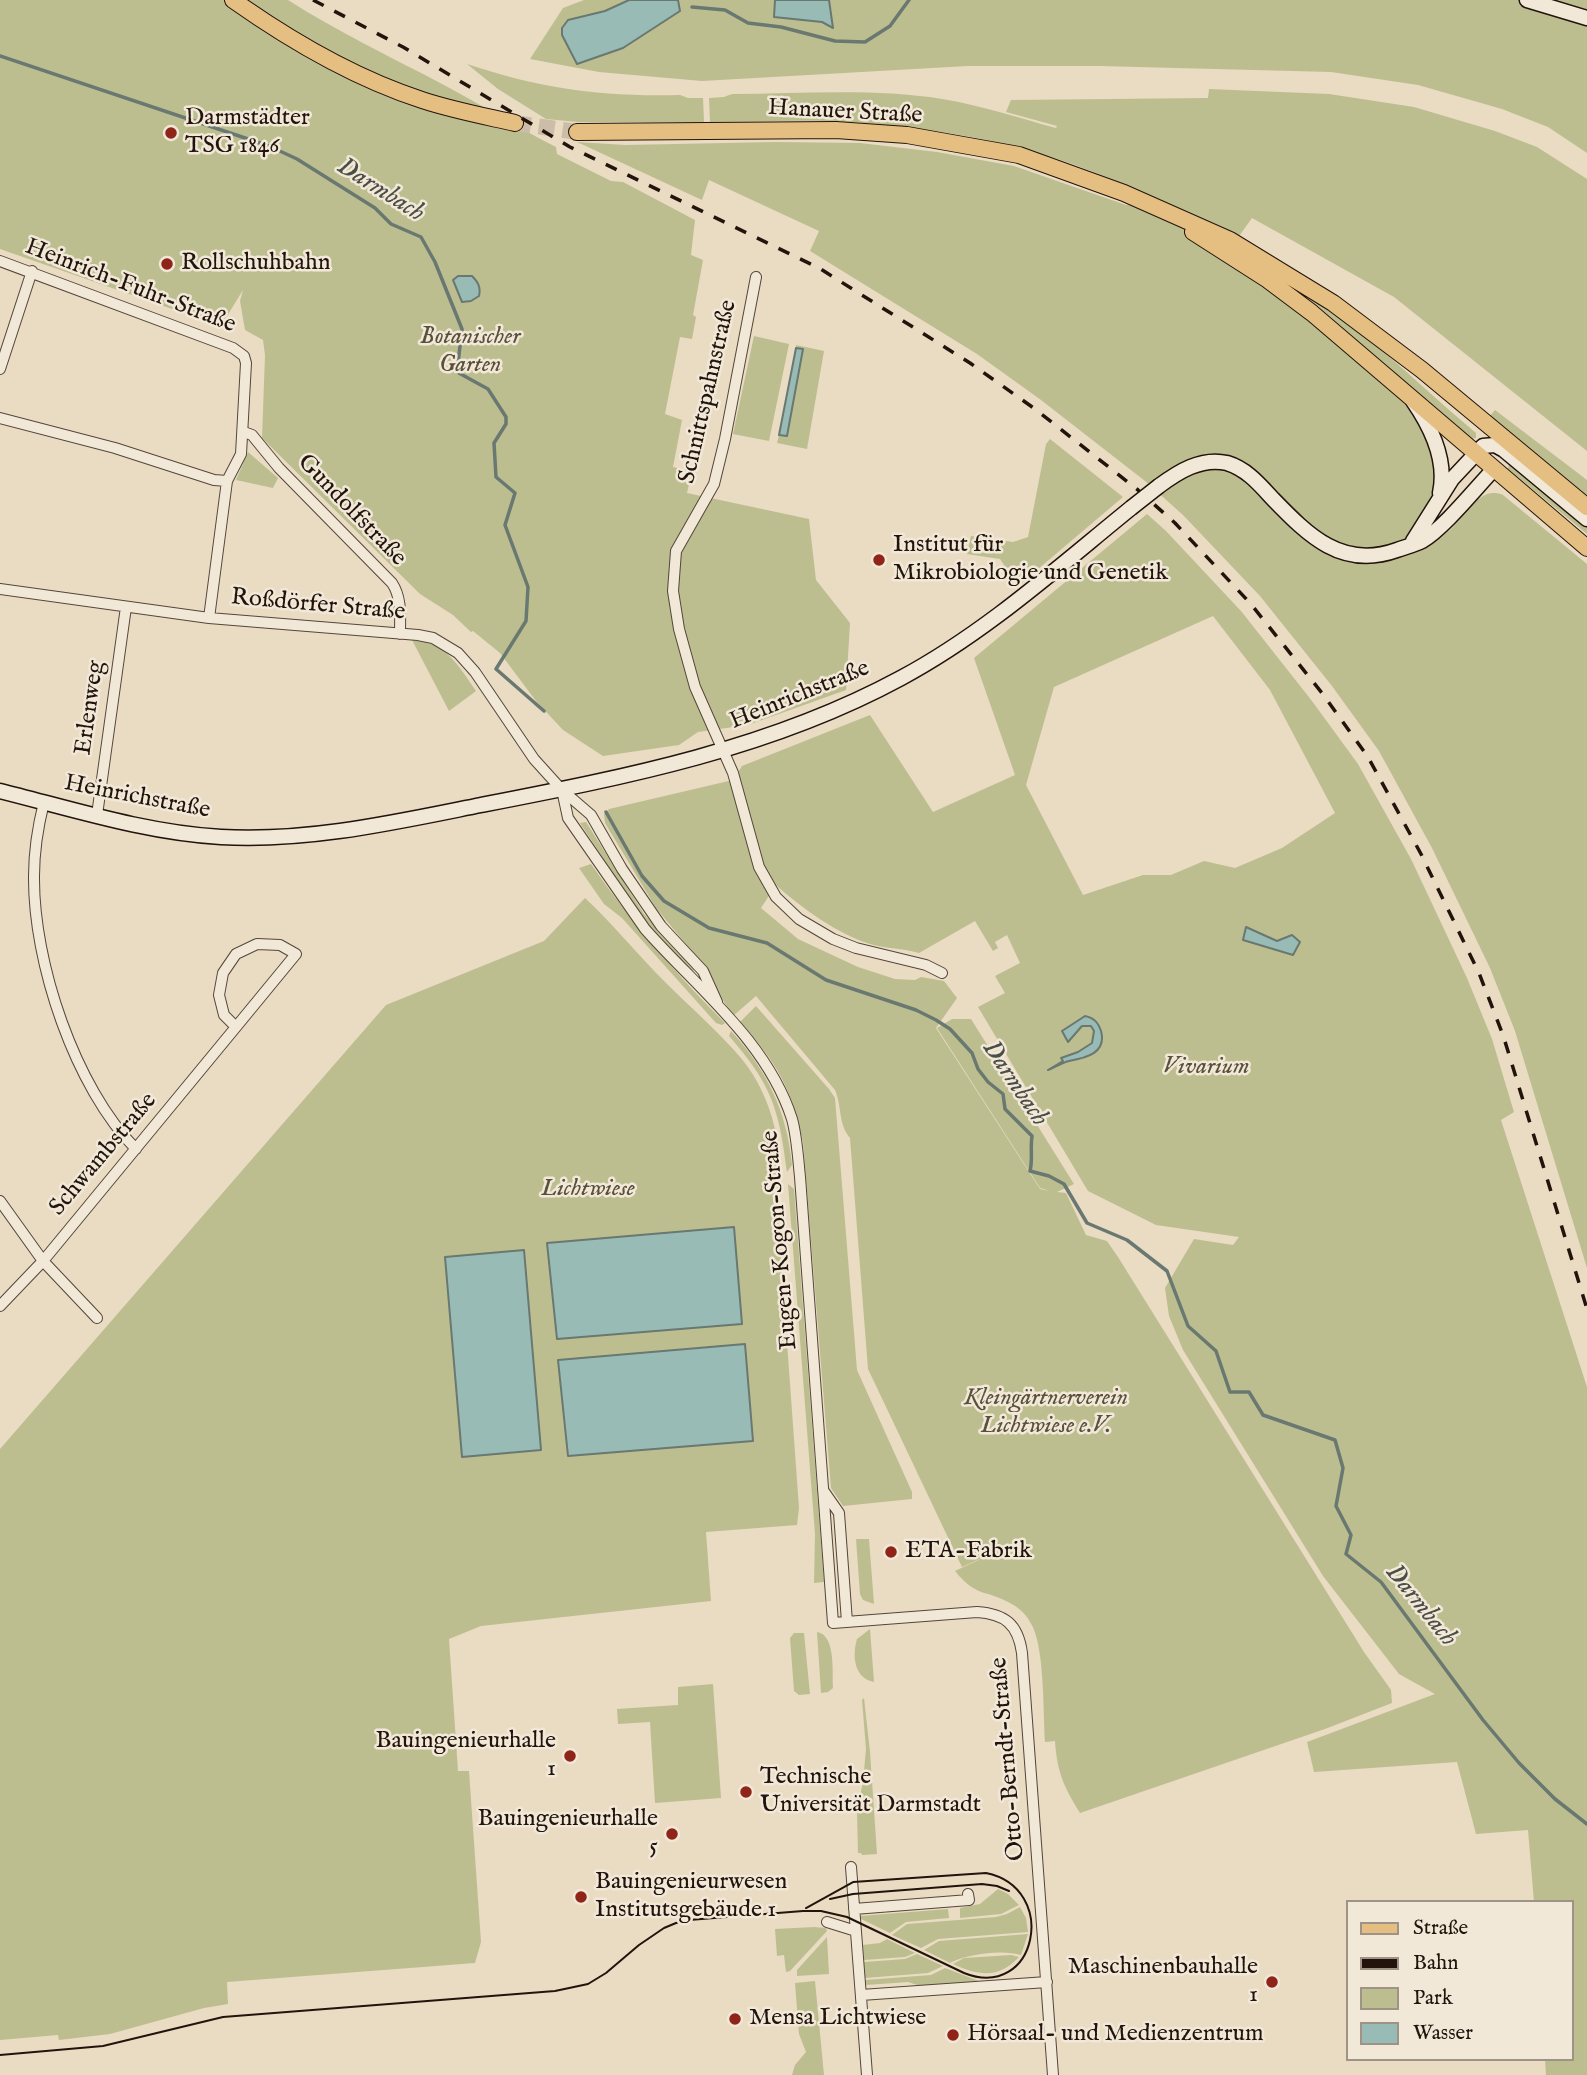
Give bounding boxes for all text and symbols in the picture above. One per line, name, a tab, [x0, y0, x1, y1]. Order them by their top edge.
street label: Hanauer Straße	[767, 95, 923, 131]
place label: Darmstädter TSG 1846	[185, 105, 310, 161]
marker: Darmstädter TSG 1846	[163, 125, 179, 141]
water label: Darmbach	[331, 152, 429, 230]
street label: Heinrich-Fuhr-Straße	[21, 234, 239, 340]
place label: Rollschuhbahn	[181, 250, 330, 278]
marker: Rollschuhbahn	[159, 256, 175, 272]
street label: Schnittspahnstraße	[674, 297, 744, 487]
park label: Botanischer Garten	[420, 324, 520, 380]
street label: Gundolfstraße	[290, 449, 412, 573]
place label: Institut für Mikrobiologie und Genetik	[893, 532, 1168, 588]
marker: Institut für Mikrobiologie und Genetik	[871, 552, 887, 568]
street label: Roßdörfer Straße	[230, 584, 406, 628]
street label: Heinrichstraße	[726, 655, 874, 737]
street label: Erlenweg	[70, 659, 112, 757]
street label: Heinrichstraße	[62, 770, 212, 826]
water label: Darmbach	[974, 1035, 1054, 1133]
park label: Vivarium	[1163, 1054, 1249, 1082]
street label: Schwambstraße	[44, 1088, 164, 1222]
street label: Eugen-Kogon-Straße	[757, 1129, 805, 1351]
park label: Lichtwiese	[541, 1176, 635, 1204]
park label: Kleingärtnerverein Lichtwiese e.V.	[964, 1385, 1128, 1441]
place label: ETA-Fabrik	[905, 1538, 1032, 1566]
marker: ETA-Fabrik	[883, 1544, 899, 1560]
water label: Darmbach	[1377, 1558, 1463, 1654]
street label: Otto-Berndt-Straße	[986, 1656, 1032, 1862]
place label: Bauingenieurhalle 1	[376, 1728, 556, 1784]
marker: Bauingenieurhalle 1	[562, 1748, 578, 1764]
place label: Technische Universität Darmstadt	[760, 1764, 981, 1820]
marker: Technische Universität Darmstadt	[738, 1784, 754, 1800]
place label: Bauingenieurhalle 5	[478, 1806, 658, 1862]
marker: Bauingenieurhalle 5	[664, 1826, 680, 1842]
place label: Bauingenieurwesen Institutsgebäude 1	[595, 1869, 787, 1925]
marker: Bauingenieurwesen Institutsgebäude 1	[573, 1889, 589, 1905]
legend	[1346, 1900, 1573, 2061]
text: Straße	[1413, 1915, 1468, 1942]
text: Bahn	[1413, 1950, 1458, 1977]
place label: Maschinenbauhalle 1	[1068, 1954, 1258, 2010]
marker: Maschinenbauhalle 1	[1264, 1974, 1280, 1990]
text: Park	[1413, 1985, 1453, 2012]
place label: Mensa Lichtwiese	[749, 2005, 926, 2033]
marker: Mensa Lichtwiese	[727, 2011, 743, 2027]
text: Wasser	[1413, 2020, 1473, 2047]
place label: Hörsaal- und Medienzentrum	[967, 2021, 1263, 2049]
marker: Hörsaal- und Medienzentrum	[945, 2027, 961, 2043]

